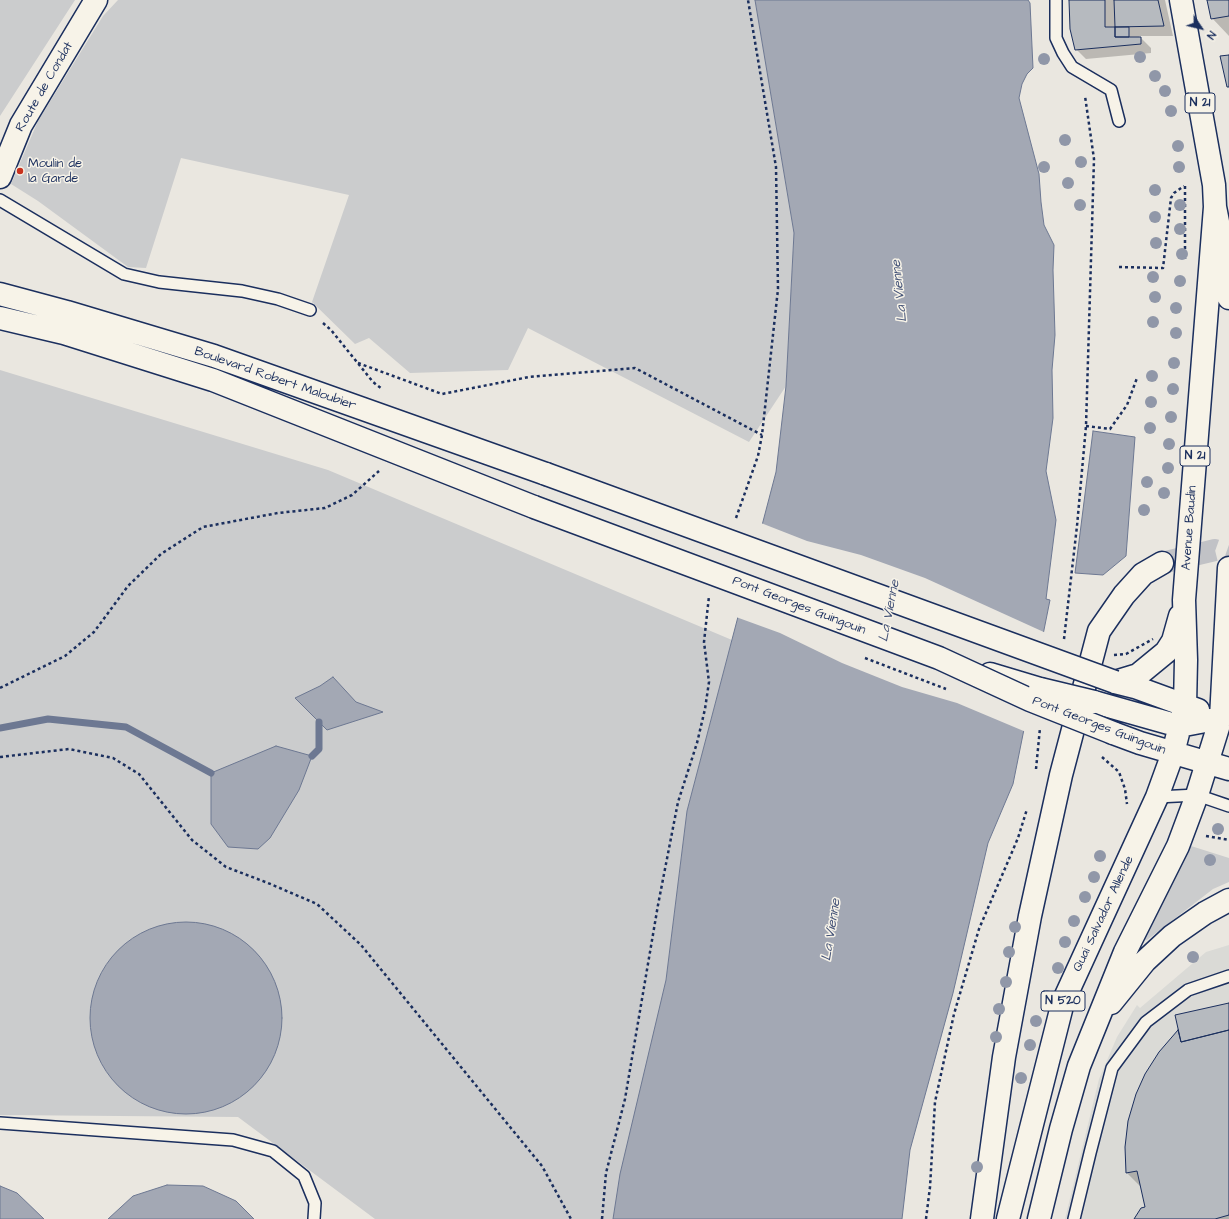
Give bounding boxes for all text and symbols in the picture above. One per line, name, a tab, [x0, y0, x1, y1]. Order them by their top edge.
north arrow	[1181, 8, 1221, 48]
text: N	[1203, 28, 1219, 42]
street label: Route de Condat	[13, 39, 77, 135]
road number: N 21	[1185, 93, 1215, 113]
place label: Moulin de la Garde	[28, 156, 82, 187]
marker: Moulin de la Garde	[15, 166, 25, 176]
water label: La Vienne	[888, 259, 912, 323]
street label: Boulevard Robert Maloubier	[192, 344, 358, 414]
road number: N 21	[1180, 446, 1210, 466]
street label: Avenue Baudin	[1179, 485, 1201, 571]
street label: Pont Georges Guingouin	[730, 573, 868, 639]
water label: La Vienne	[876, 579, 904, 643]
street label: Pont Georges Guingouin	[1030, 693, 1168, 759]
street label: Quai Salvador Allende	[1070, 854, 1138, 974]
water label: La Vienne	[819, 898, 845, 962]
road number: N 520	[1041, 991, 1085, 1011]

